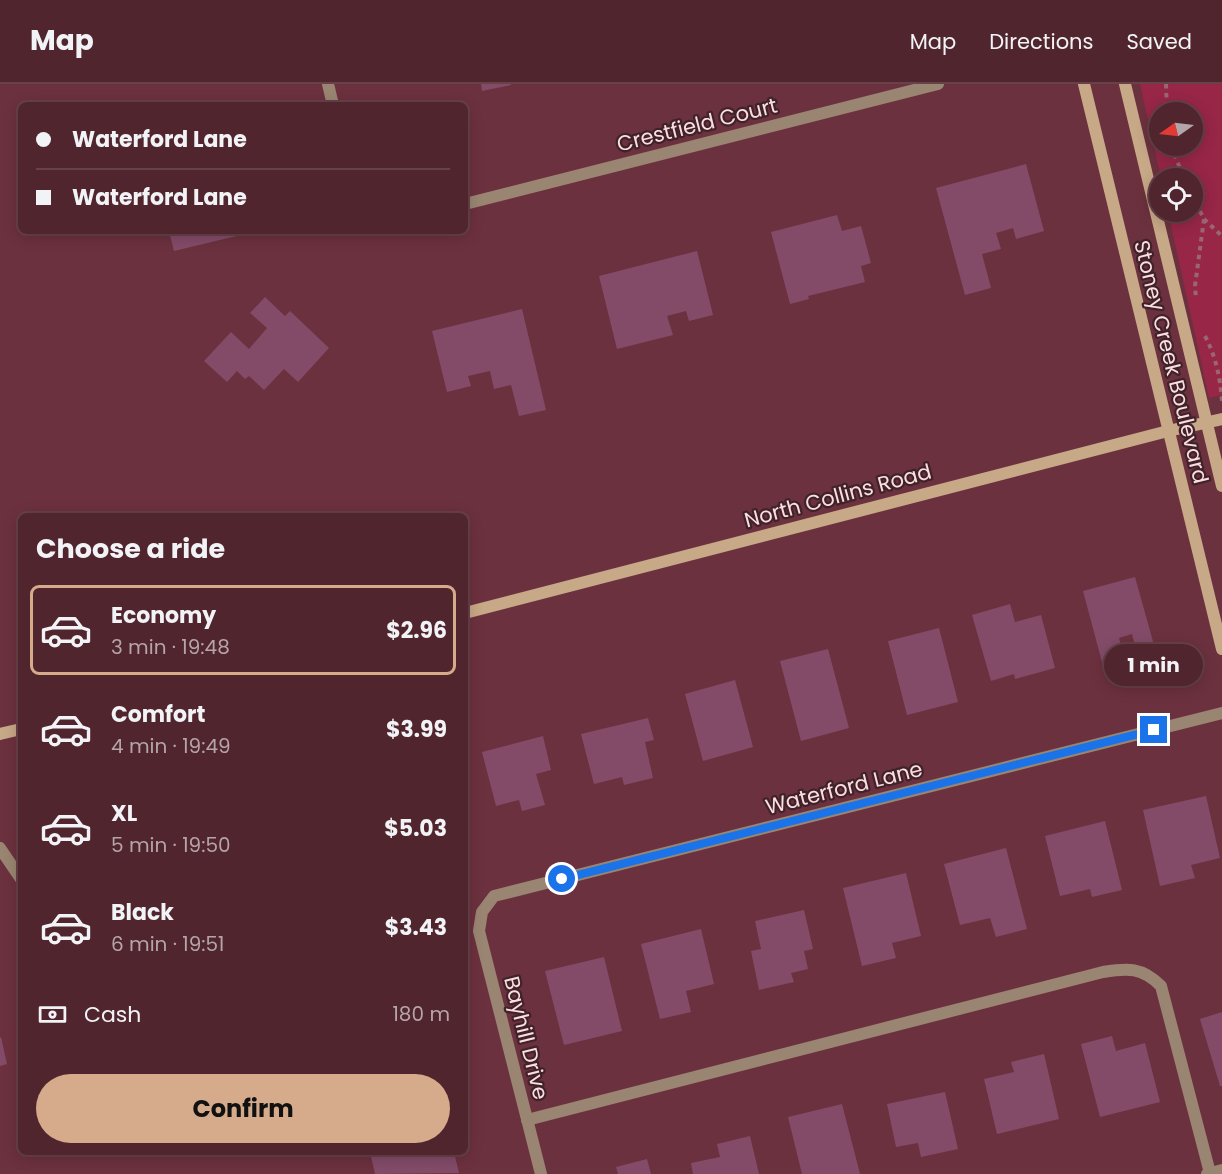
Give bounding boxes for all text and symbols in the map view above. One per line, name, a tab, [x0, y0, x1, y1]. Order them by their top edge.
text: Map	[30, 21, 94, 60]
text: Map	[910, 27, 956, 56]
text: Directions	[989, 27, 1093, 56]
text: Saved	[1126, 27, 1192, 56]
street label: Crestfield Court	[614, 91, 780, 158]
north arrow	[1149, 102, 1203, 156]
map controls	[1149, 102, 1203, 222]
text: Waterford Lane	[72, 124, 247, 155]
button: locate	[1149, 168, 1203, 222]
text: Waterford Lane	[72, 182, 247, 213]
street label: Stoney Creek Boulevard	[1127, 237, 1216, 487]
street label: North Collins Road	[741, 457, 935, 534]
text: Choose a ride	[36, 530, 225, 567]
text: Economy	[111, 600, 216, 631]
icon: car	[39, 603, 93, 657]
text: $2.96	[386, 615, 447, 646]
text: 3 min · 19:48	[111, 633, 230, 661]
callout: 1 min	[1104, 643, 1204, 685]
text: 1 min	[1127, 651, 1180, 679]
text: Comfort	[111, 699, 205, 730]
icon: car	[39, 702, 93, 756]
text: $3.99	[386, 714, 447, 745]
route end	[1140, 716, 1167, 743]
text: 4 min · 19:49	[111, 732, 231, 760]
street label: Waterford Lane	[762, 754, 925, 821]
text: XL	[111, 798, 137, 829]
icon: car	[39, 801, 93, 855]
text: $5.03	[384, 813, 447, 844]
text: 5 min · 19:50	[111, 831, 231, 859]
route start	[548, 865, 575, 892]
text: Black	[111, 897, 174, 928]
icon: car	[39, 900, 93, 954]
text: $3.43	[385, 912, 447, 943]
text: 6 min · 19:51	[111, 930, 225, 958]
street label: Bayhill Drive	[497, 973, 556, 1103]
icon: cash	[36, 998, 69, 1031]
text: Cash	[84, 999, 141, 1030]
text: 180 m	[392, 1000, 450, 1028]
button: Confirm	[36, 1074, 450, 1143]

